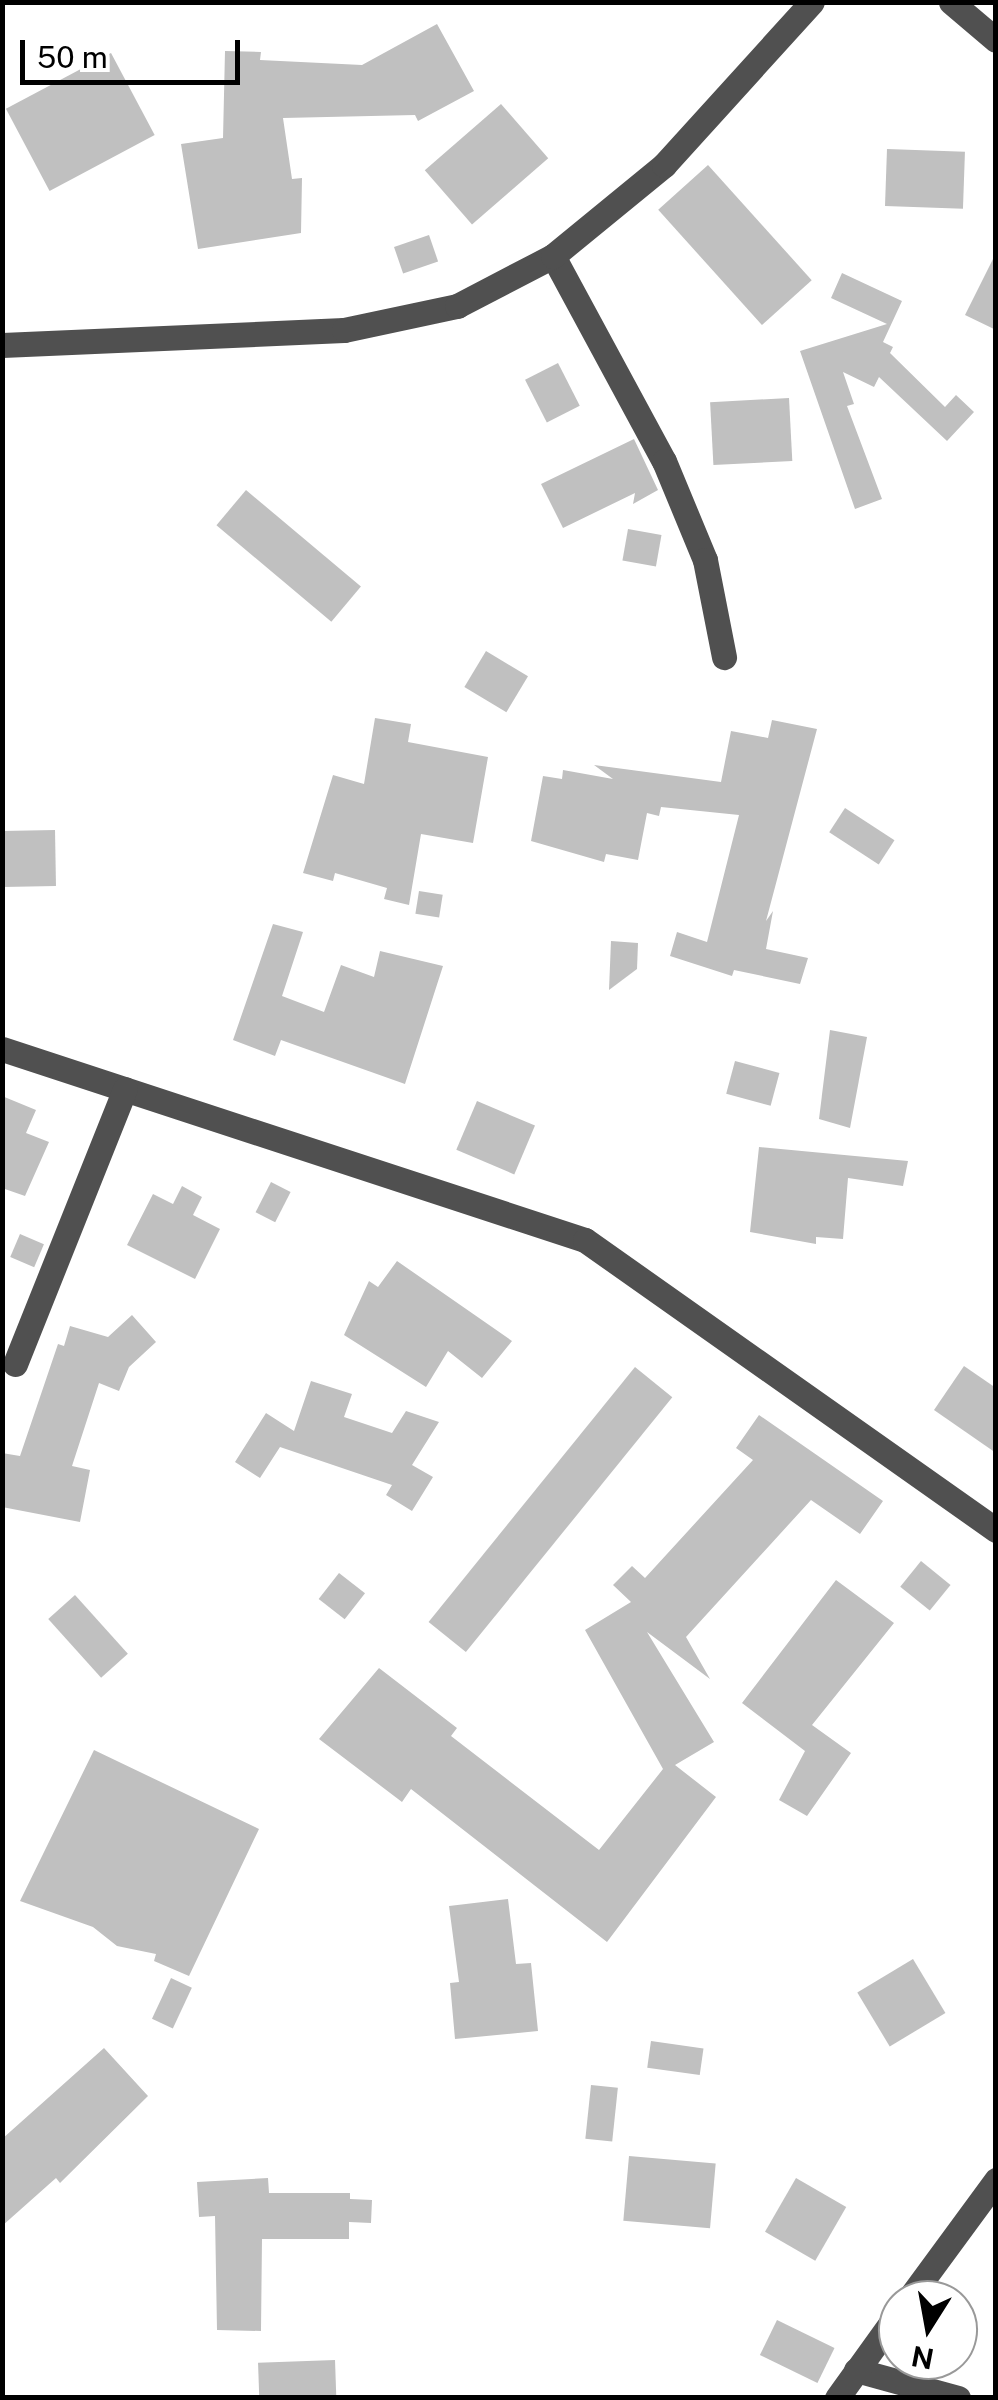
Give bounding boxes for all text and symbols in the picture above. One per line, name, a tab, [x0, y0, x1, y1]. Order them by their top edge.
scale bar	[25, 20, 245, 82]
text: 50 m	[37, 39, 108, 75]
north arrow	[878, 2280, 978, 2380]
text: N	[909, 2340, 936, 2376]

